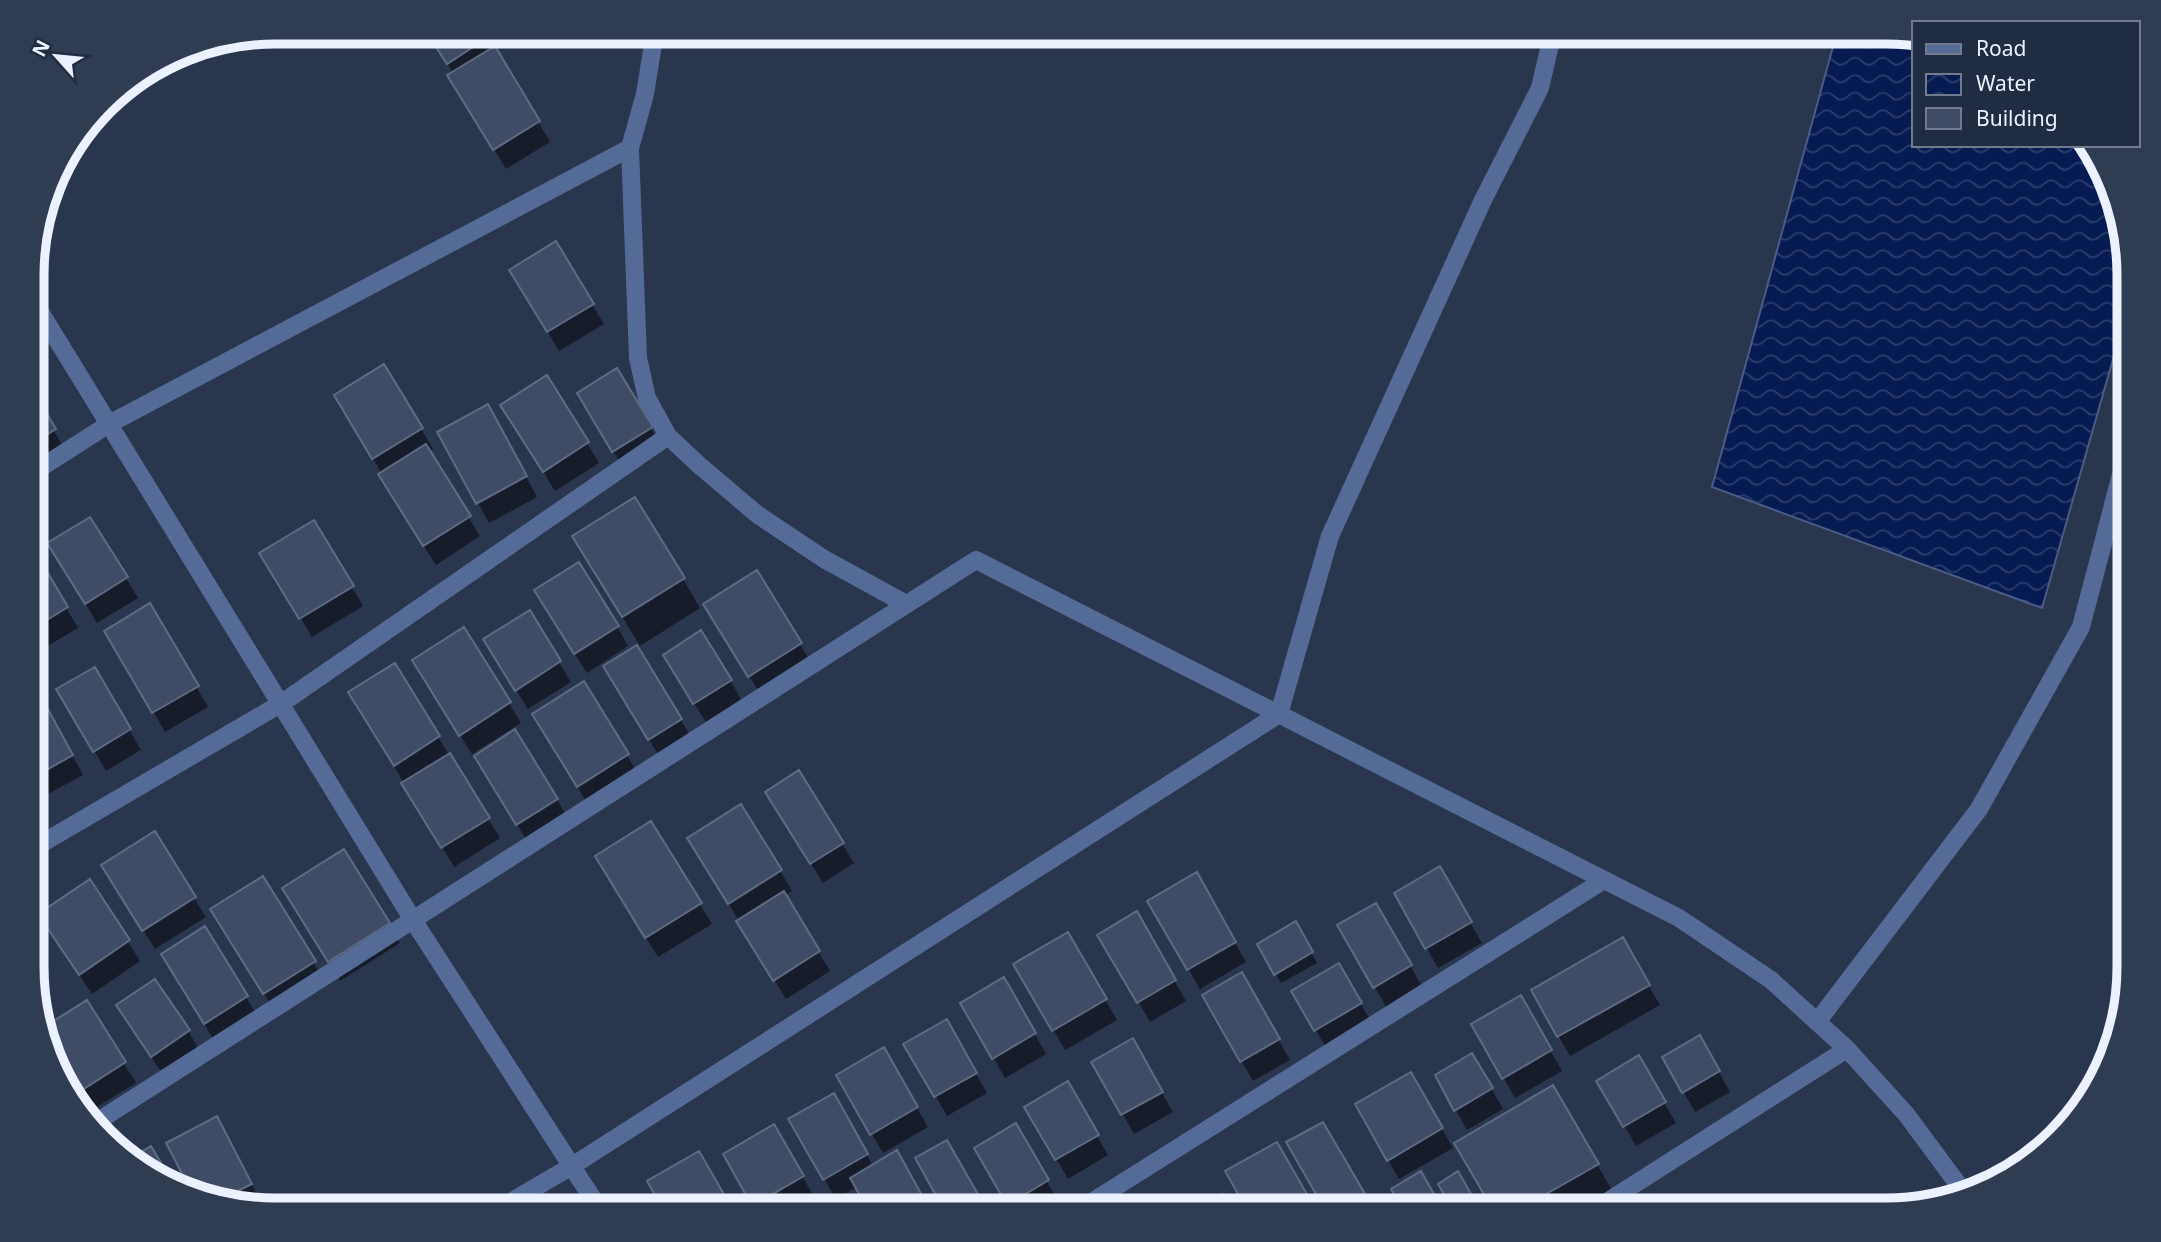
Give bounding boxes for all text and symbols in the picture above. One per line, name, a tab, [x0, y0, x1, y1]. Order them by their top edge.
north arrow	[21, 21, 91, 91]
legend	[1912, 21, 2140, 147]
text: Road	[1976, 34, 2026, 62]
text: N	[26, 35, 56, 61]
text: Water	[1976, 69, 2035, 97]
text: Building	[1976, 104, 2058, 132]

